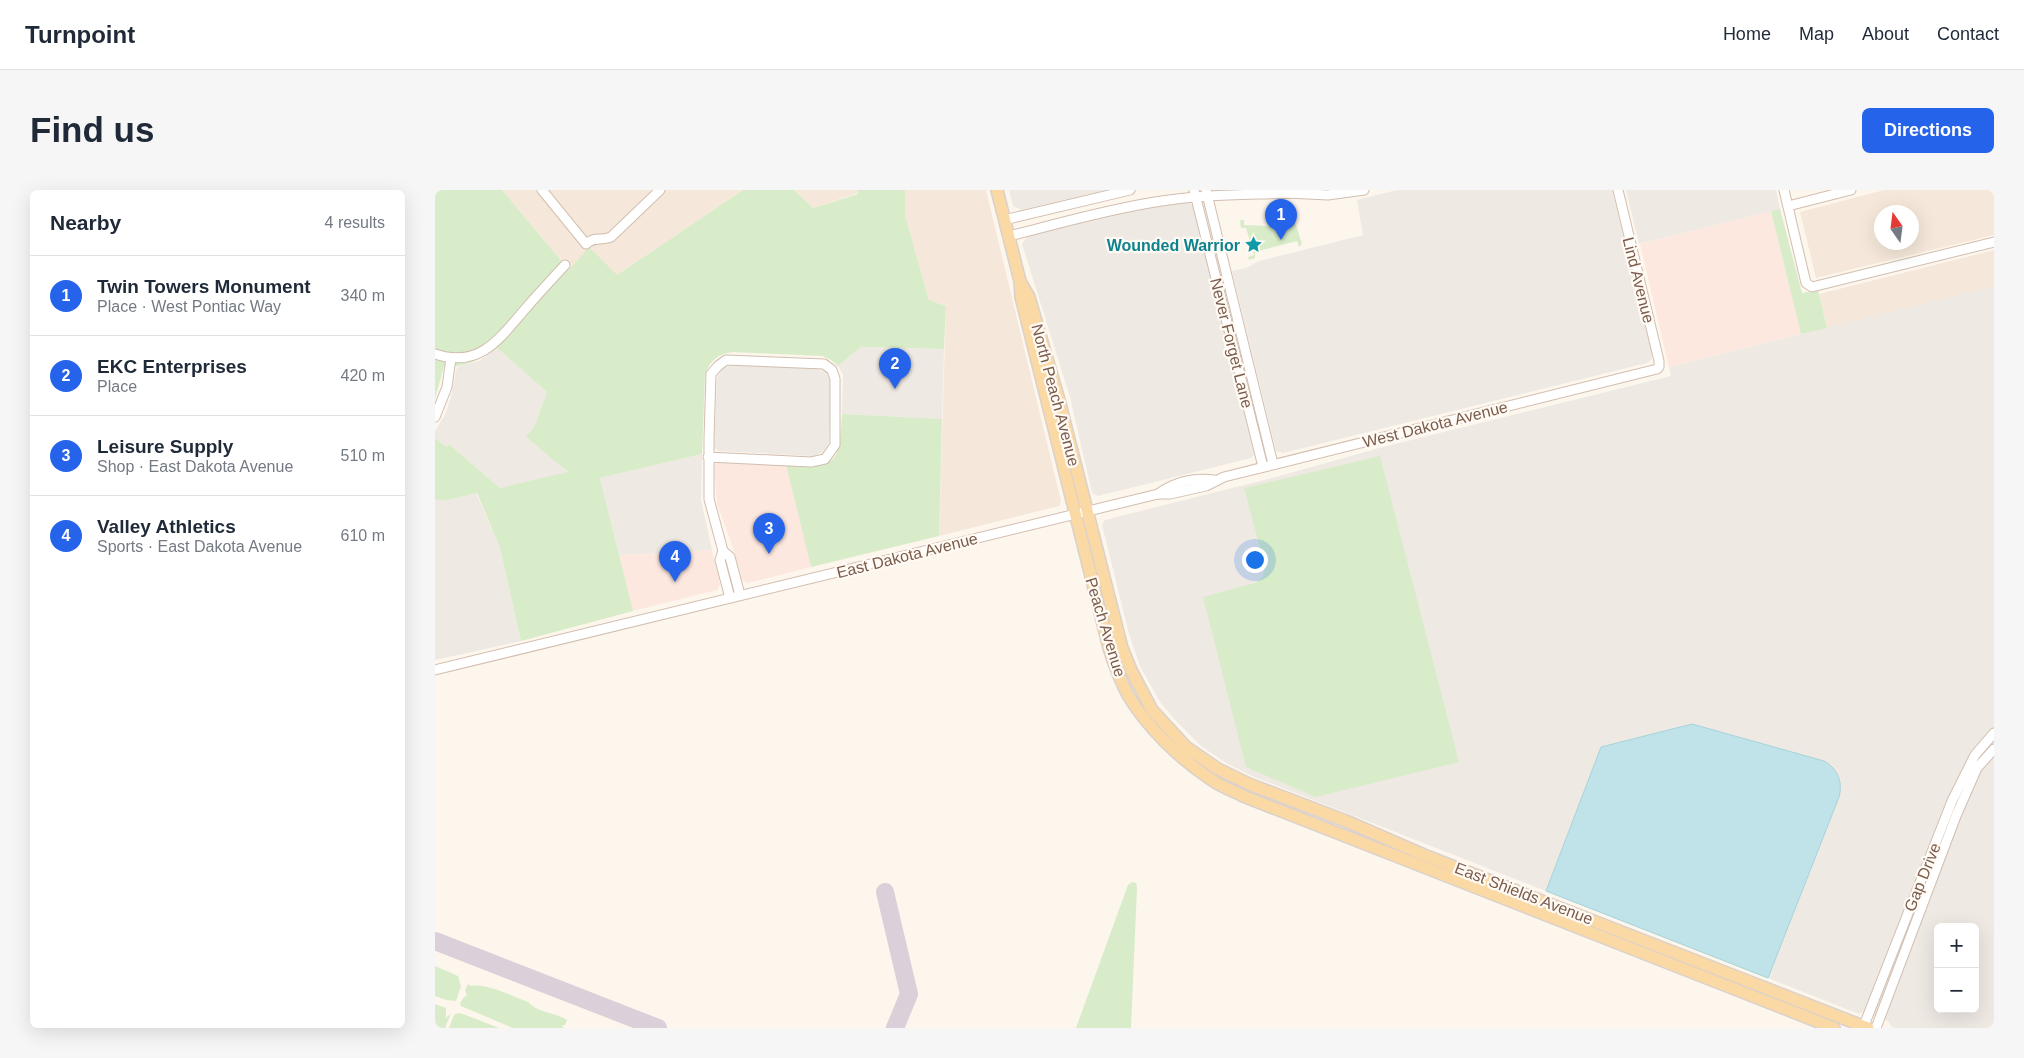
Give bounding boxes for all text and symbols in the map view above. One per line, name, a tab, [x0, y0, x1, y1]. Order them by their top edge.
text: Turnpoint	[25, 21, 135, 48]
text: Home	[1723, 24, 1771, 44]
text: Map	[1799, 24, 1834, 44]
text: About	[1862, 24, 1909, 44]
text: Contact	[1937, 24, 1999, 44]
button: Directions	[1862, 108, 1994, 153]
text: Find us	[30, 110, 154, 149]
pin: 1	[1265, 199, 1297, 240]
north arrow	[1874, 205, 1919, 250]
text: Nearby	[50, 211, 121, 234]
text: 4 results	[325, 214, 385, 231]
place icon: Wounded Warrior	[1244, 235, 1264, 255]
street label: Lind Avenue	[1620, 235, 1657, 325]
place label: Wounded Warrior	[1107, 237, 1240, 254]
text: Twin Towers Monument	[97, 276, 311, 297]
street label: Never Forget Lane	[1207, 276, 1256, 410]
text: 1	[62, 287, 70, 304]
text: 340 m	[341, 287, 385, 304]
text: Place · West Pontiac Way	[97, 298, 281, 315]
street label: North Peach Avenue	[1028, 322, 1083, 468]
pin: 2	[879, 348, 911, 389]
text: EKC Enterprises	[97, 356, 247, 377]
text: 2	[62, 367, 70, 384]
text: 420 m	[341, 367, 385, 384]
text: Place	[97, 378, 137, 395]
street label: West Dakota Avenue	[1361, 398, 1509, 451]
text: Leisure Supply	[97, 436, 233, 457]
text: 3	[62, 447, 70, 464]
text: 510 m	[341, 447, 385, 464]
text: Shop · East Dakota Avenue	[97, 458, 293, 475]
pin: 3	[753, 513, 785, 554]
text: Valley Athletics	[97, 516, 236, 537]
text: 4	[62, 527, 70, 544]
text: 610 m	[341, 527, 385, 544]
street label: East Dakota Avenue	[835, 530, 979, 581]
text: Sports · East Dakota Avenue	[97, 538, 302, 555]
pin: 4	[659, 541, 691, 582]
your location	[1242, 547, 1268, 573]
street label: Peach Avenue	[1082, 575, 1129, 679]
street label: Gap Drive	[1901, 841, 1944, 914]
street label: East Shields Avenue	[1452, 859, 1595, 928]
map controls	[1934, 923, 1979, 1013]
button: +	[1934, 923, 1979, 968]
button: −	[1934, 968, 1979, 1013]

